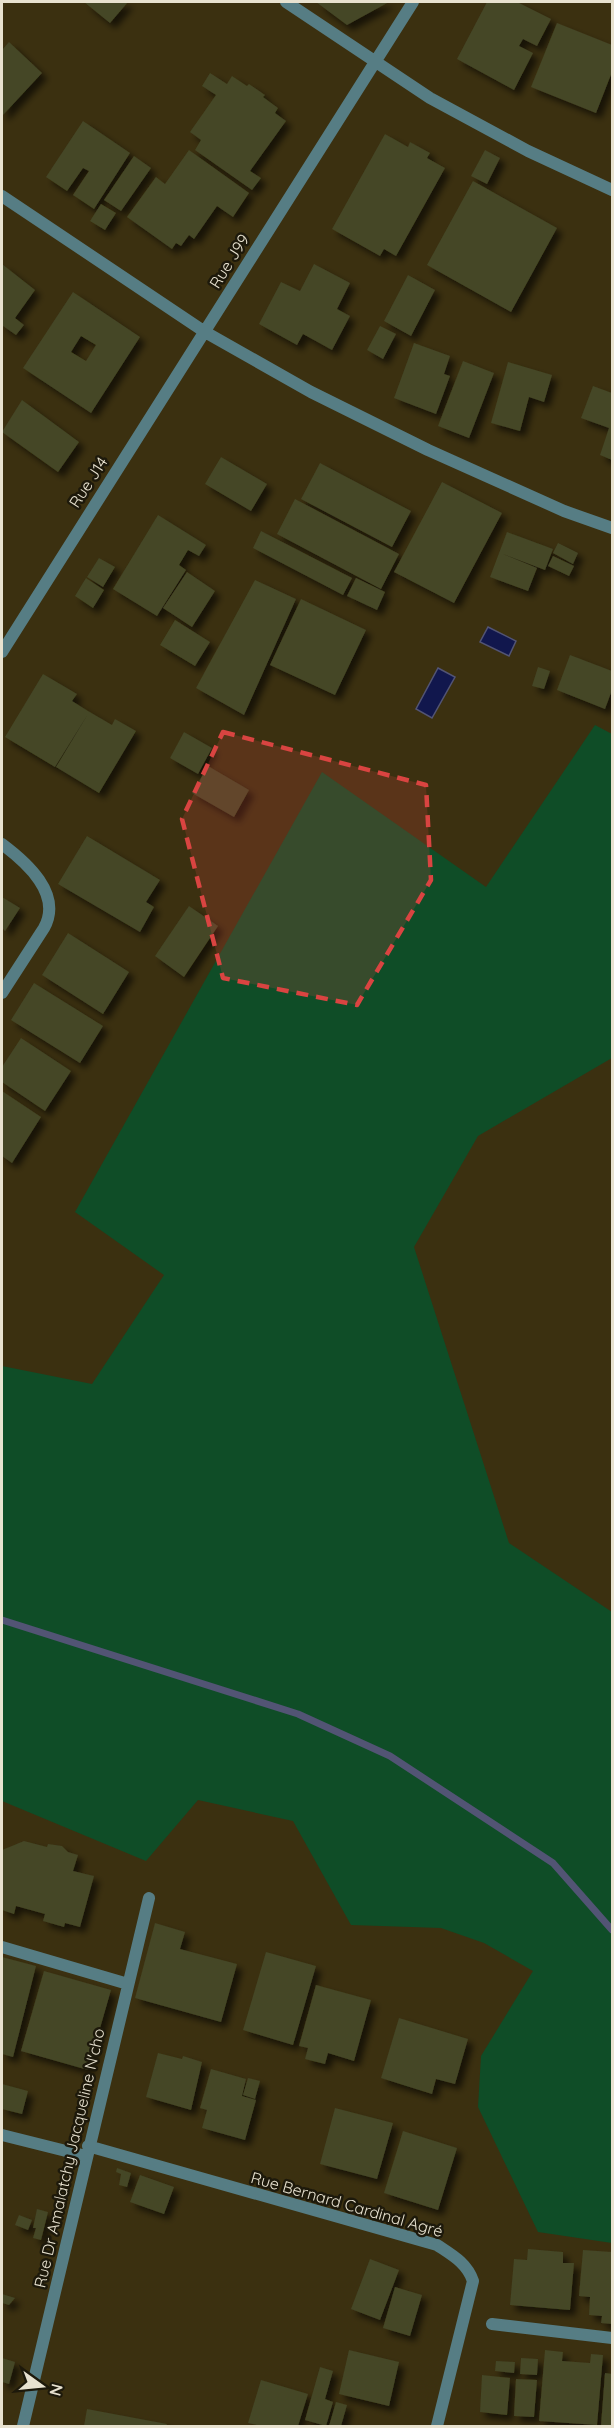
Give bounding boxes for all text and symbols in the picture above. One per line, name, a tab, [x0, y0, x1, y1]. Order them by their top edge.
street label: Rue J99	[205, 230, 253, 292]
street label: Rue J14	[64, 453, 112, 511]
street label: Rue Dr Amalatchy Jacqueline N'cho	[29, 2026, 109, 2290]
street label: Rue Bernard Cardinal Agré	[249, 2167, 445, 2241]
north arrow	[12, 2356, 72, 2416]
text: N	[45, 2382, 68, 2398]

